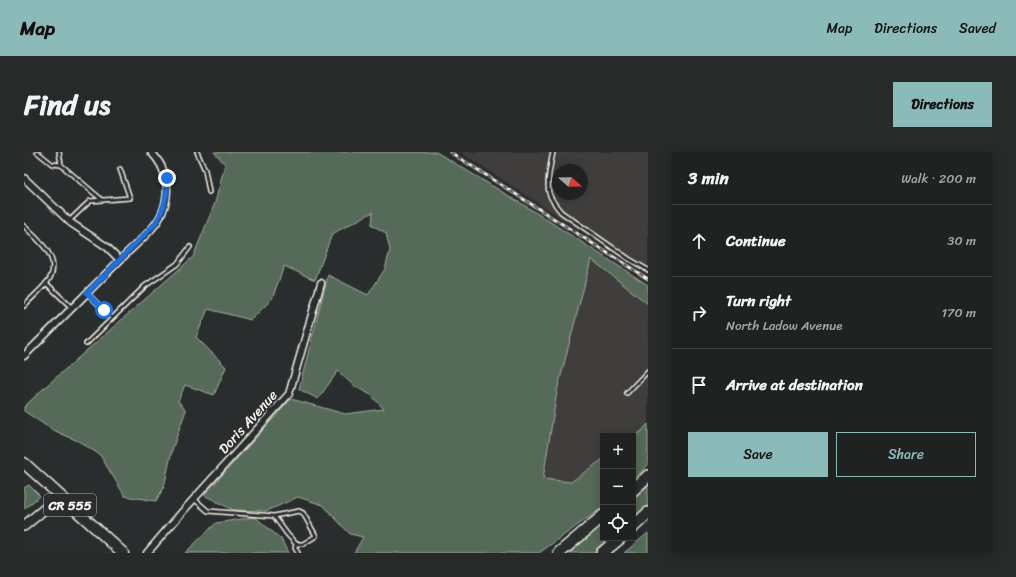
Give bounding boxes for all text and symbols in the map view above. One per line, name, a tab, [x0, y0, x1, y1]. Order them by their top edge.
text: Map	[20, 12, 55, 45]
text: Map	[826, 16, 852, 41]
text: Directions	[874, 16, 937, 41]
text: Saved	[959, 16, 996, 41]
text: Find us	[24, 80, 111, 129]
button: Directions	[893, 82, 992, 127]
text: 3 min	[688, 163, 729, 193]
north arrow	[552, 164, 588, 200]
text: Walk · 200 m	[901, 167, 976, 190]
route end	[158, 169, 176, 187]
text: Continue	[726, 228, 786, 254]
text: 30 m	[947, 229, 976, 252]
icon: ahead	[688, 230, 710, 252]
text: Turn right	[726, 288, 791, 314]
route start	[95, 301, 113, 319]
text: 170 m	[941, 301, 976, 324]
icon: right	[688, 302, 710, 324]
text: North Ladow Avenue	[726, 314, 843, 337]
text: Arrive at destination	[726, 372, 863, 398]
icon: arrive	[688, 374, 710, 396]
street label: Doris Avenue	[212, 384, 284, 460]
button: Save	[688, 432, 828, 477]
button: Share	[836, 432, 976, 477]
map controls	[600, 433, 636, 541]
button: +	[600, 433, 636, 469]
button: −	[600, 469, 636, 505]
road number: CR 555	[44, 494, 96, 516]
button: locate	[600, 505, 636, 541]

